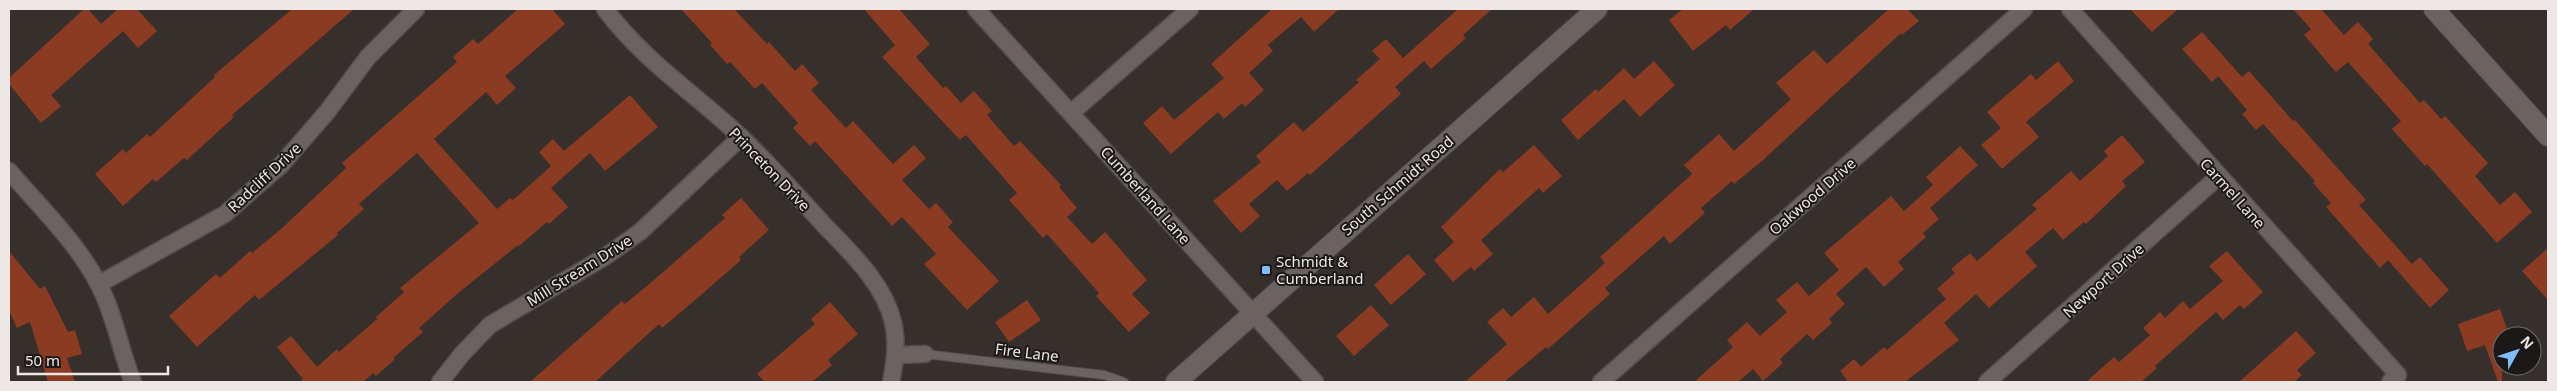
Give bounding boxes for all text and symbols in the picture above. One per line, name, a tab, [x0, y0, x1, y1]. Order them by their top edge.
street label: Princeton Drive	[725, 123, 815, 215]
street label: South Schmidt Road	[1337, 131, 1457, 239]
street label: Radcliff Drive	[223, 138, 305, 216]
street label: Cumberland Lane	[1097, 142, 1195, 248]
street label: Oakwood Drive	[1765, 153, 1859, 239]
street label: Carmel Lane	[2196, 153, 2270, 233]
street label: Mill Stream Drive	[523, 230, 635, 310]
street label: Newport Drive	[2058, 238, 2148, 322]
place label: Schmidt & Cumberland	[1276, 251, 1363, 288]
marker: Schmidt & Cumberland	[1260, 264, 1272, 276]
north arrow	[2492, 326, 2542, 376]
text: N	[2516, 332, 2538, 353]
street label: Fire Lane	[994, 338, 1060, 366]
scale bar	[18, 344, 168, 376]
text: 50 m	[25, 350, 60, 370]

